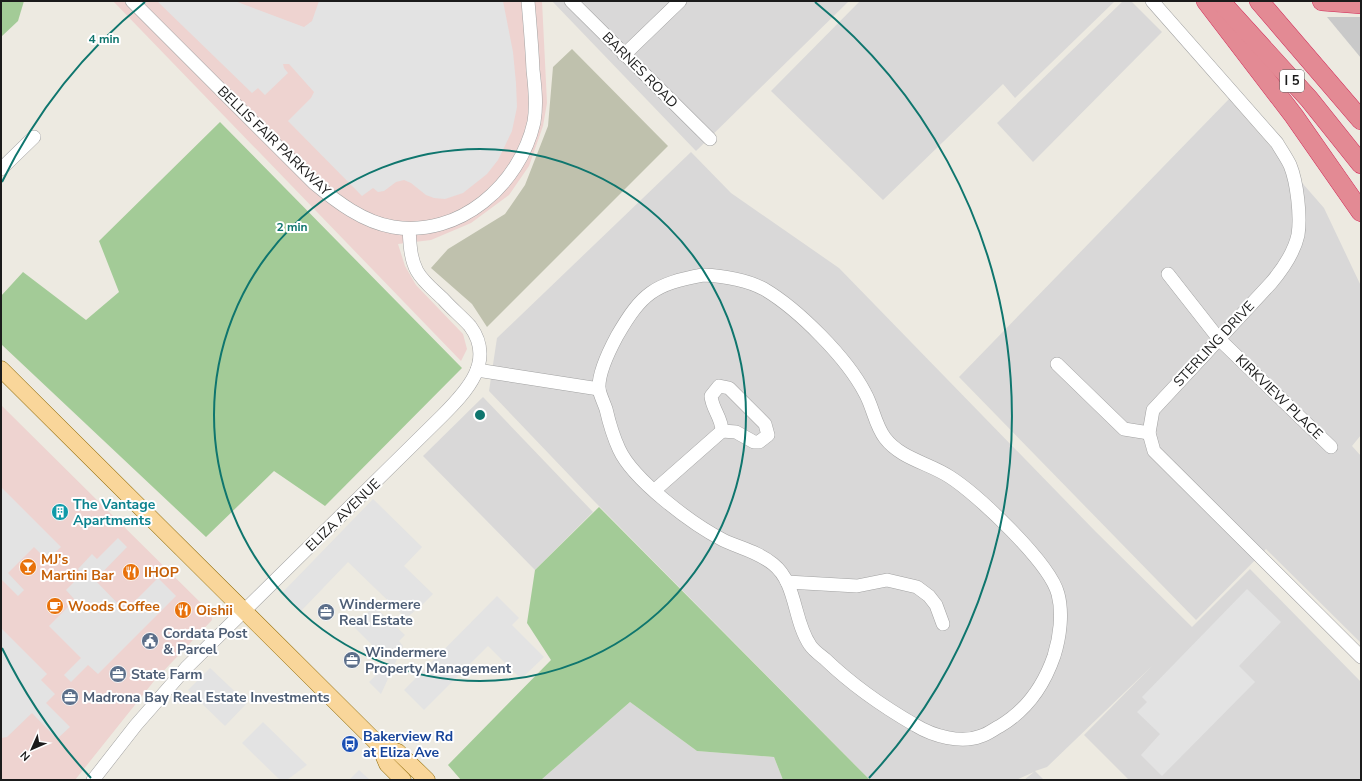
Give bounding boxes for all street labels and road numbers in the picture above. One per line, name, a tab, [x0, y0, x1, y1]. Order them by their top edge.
street label: BARNES ROAD	[598, 28, 682, 112]
road number: I 5	[1280, 70, 1304, 92]
street label: BELLIS FAIR PARKWAY	[213, 82, 335, 201]
street label: STERLING DRIVE	[1169, 297, 1259, 391]
street label: KIRKVIEW PLACE	[1231, 350, 1327, 444]
street label: ELIZA AVENUE	[301, 474, 385, 556]

